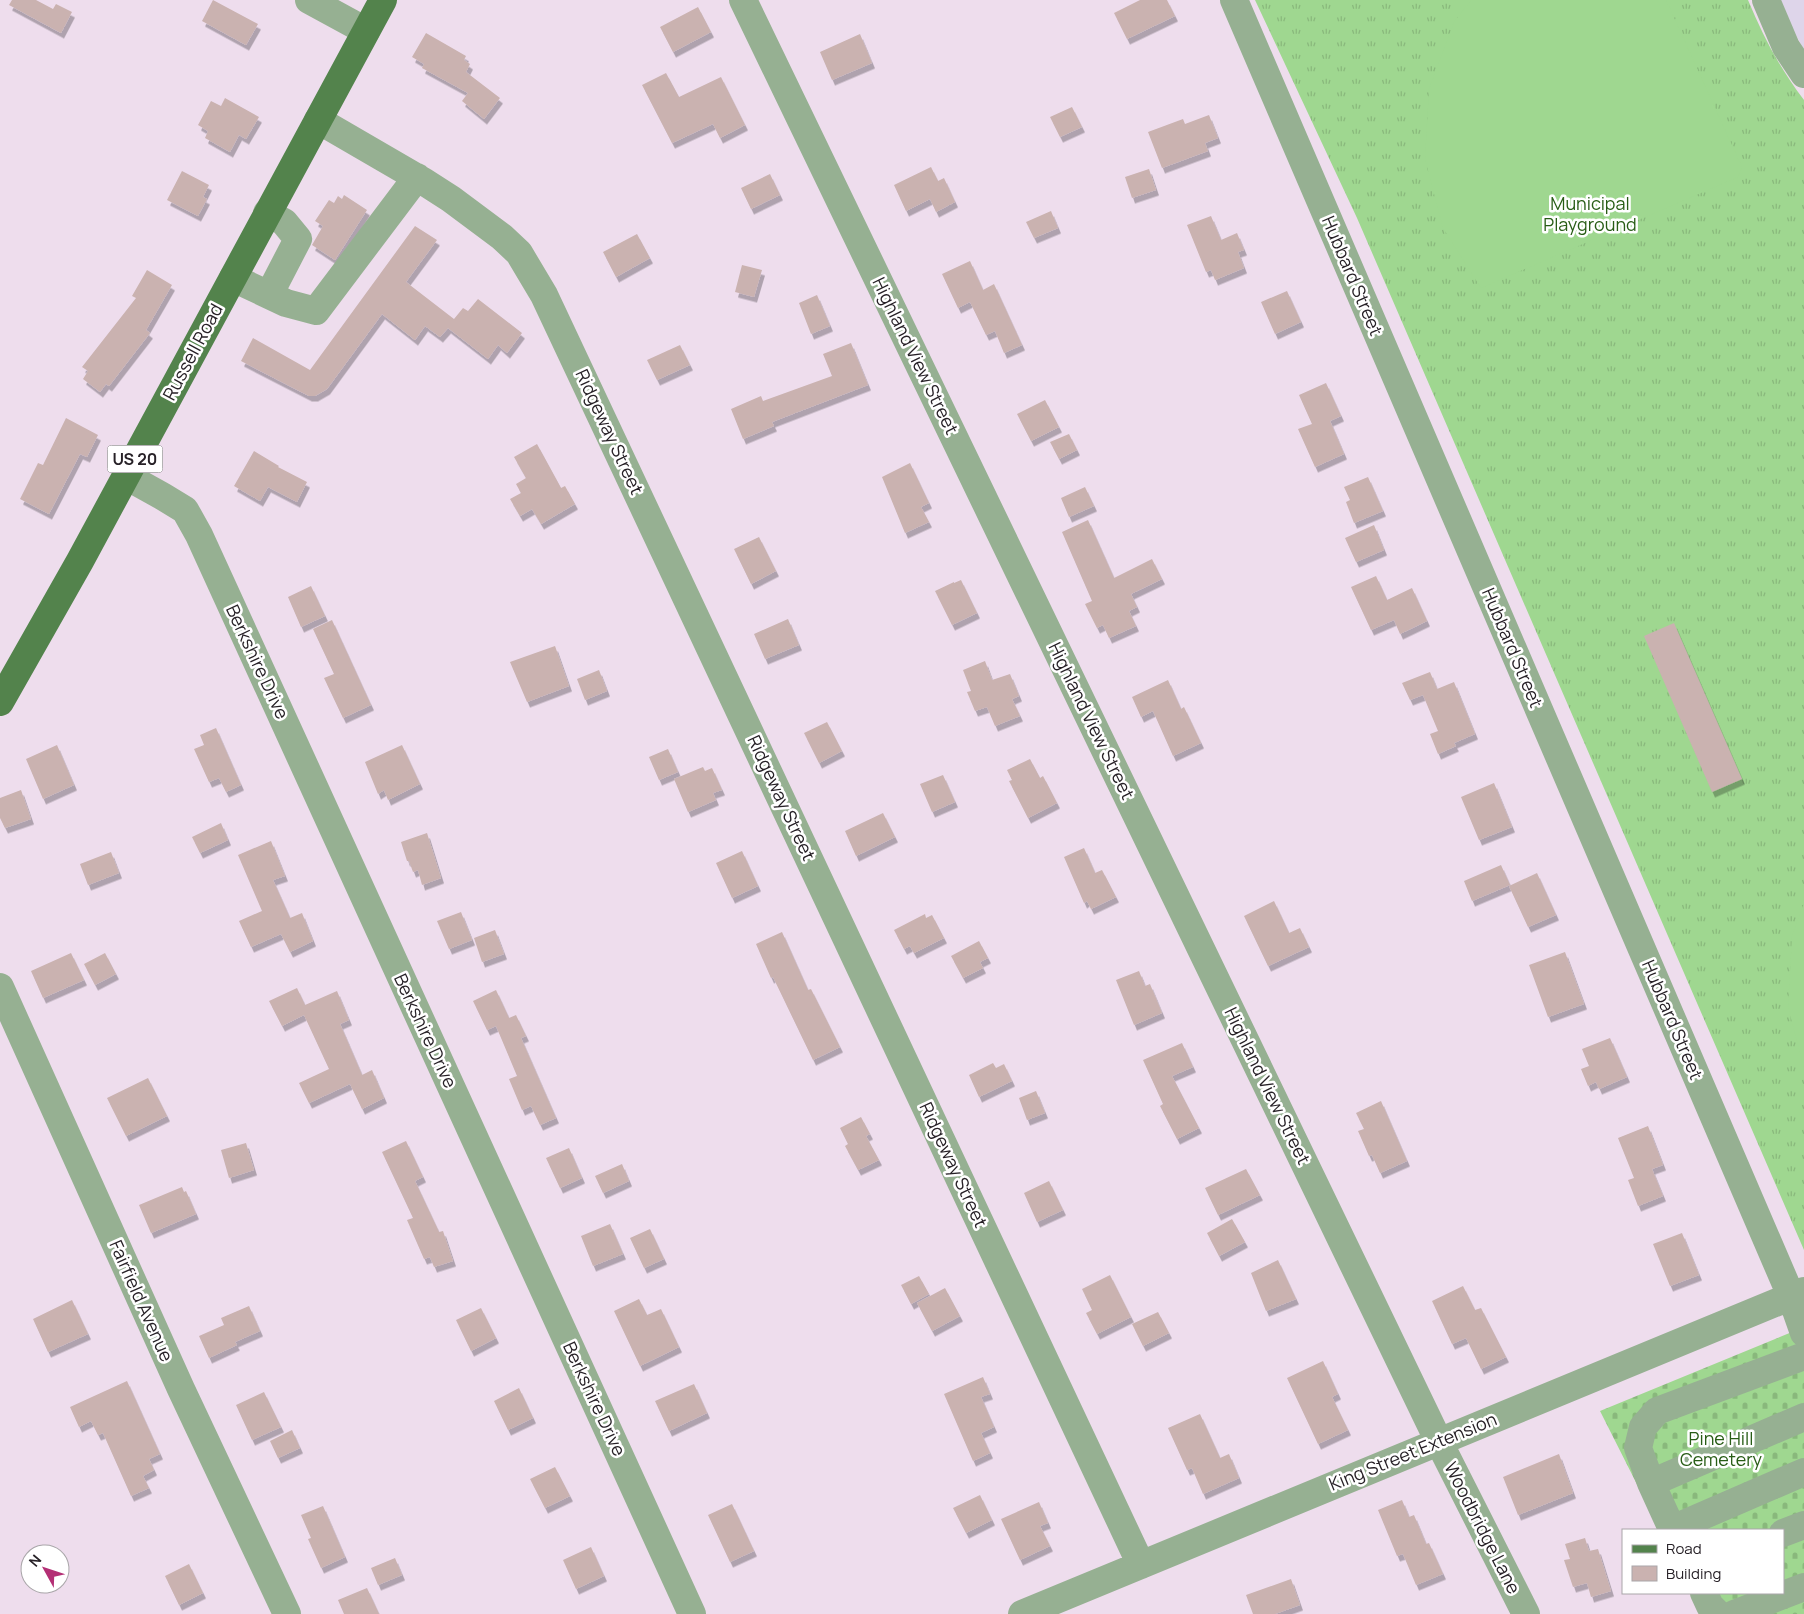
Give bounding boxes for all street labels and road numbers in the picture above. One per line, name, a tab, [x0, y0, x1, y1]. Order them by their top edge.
street label: Hubbard Street	[1317, 212, 1389, 339]
street label: Highland View Street	[867, 273, 964, 438]
street label: Russell Road	[157, 299, 228, 404]
street label: Ridgeway Street	[570, 365, 649, 498]
road number: US 20	[108, 446, 162, 472]
street label: Hubbard Street	[1477, 584, 1549, 711]
street label: Berkshire Drive	[221, 600, 295, 723]
street label: Highland View Street	[1043, 638, 1140, 803]
street label: Ridgeway Street	[742, 731, 821, 864]
street label: Hubbard Street	[1637, 956, 1709, 1083]
street label: Berkshire Drive	[389, 969, 463, 1092]
street label: Highland View Street	[1219, 1003, 1316, 1168]
street label: Ridgeway Street	[914, 1098, 993, 1231]
street label: Fairfield Avenue	[104, 1236, 179, 1365]
street label: Berkshire Drive	[558, 1337, 632, 1460]
street label: King Street Extension	[1325, 1406, 1500, 1496]
street label: Woodbridge Lane	[1439, 1458, 1526, 1598]

